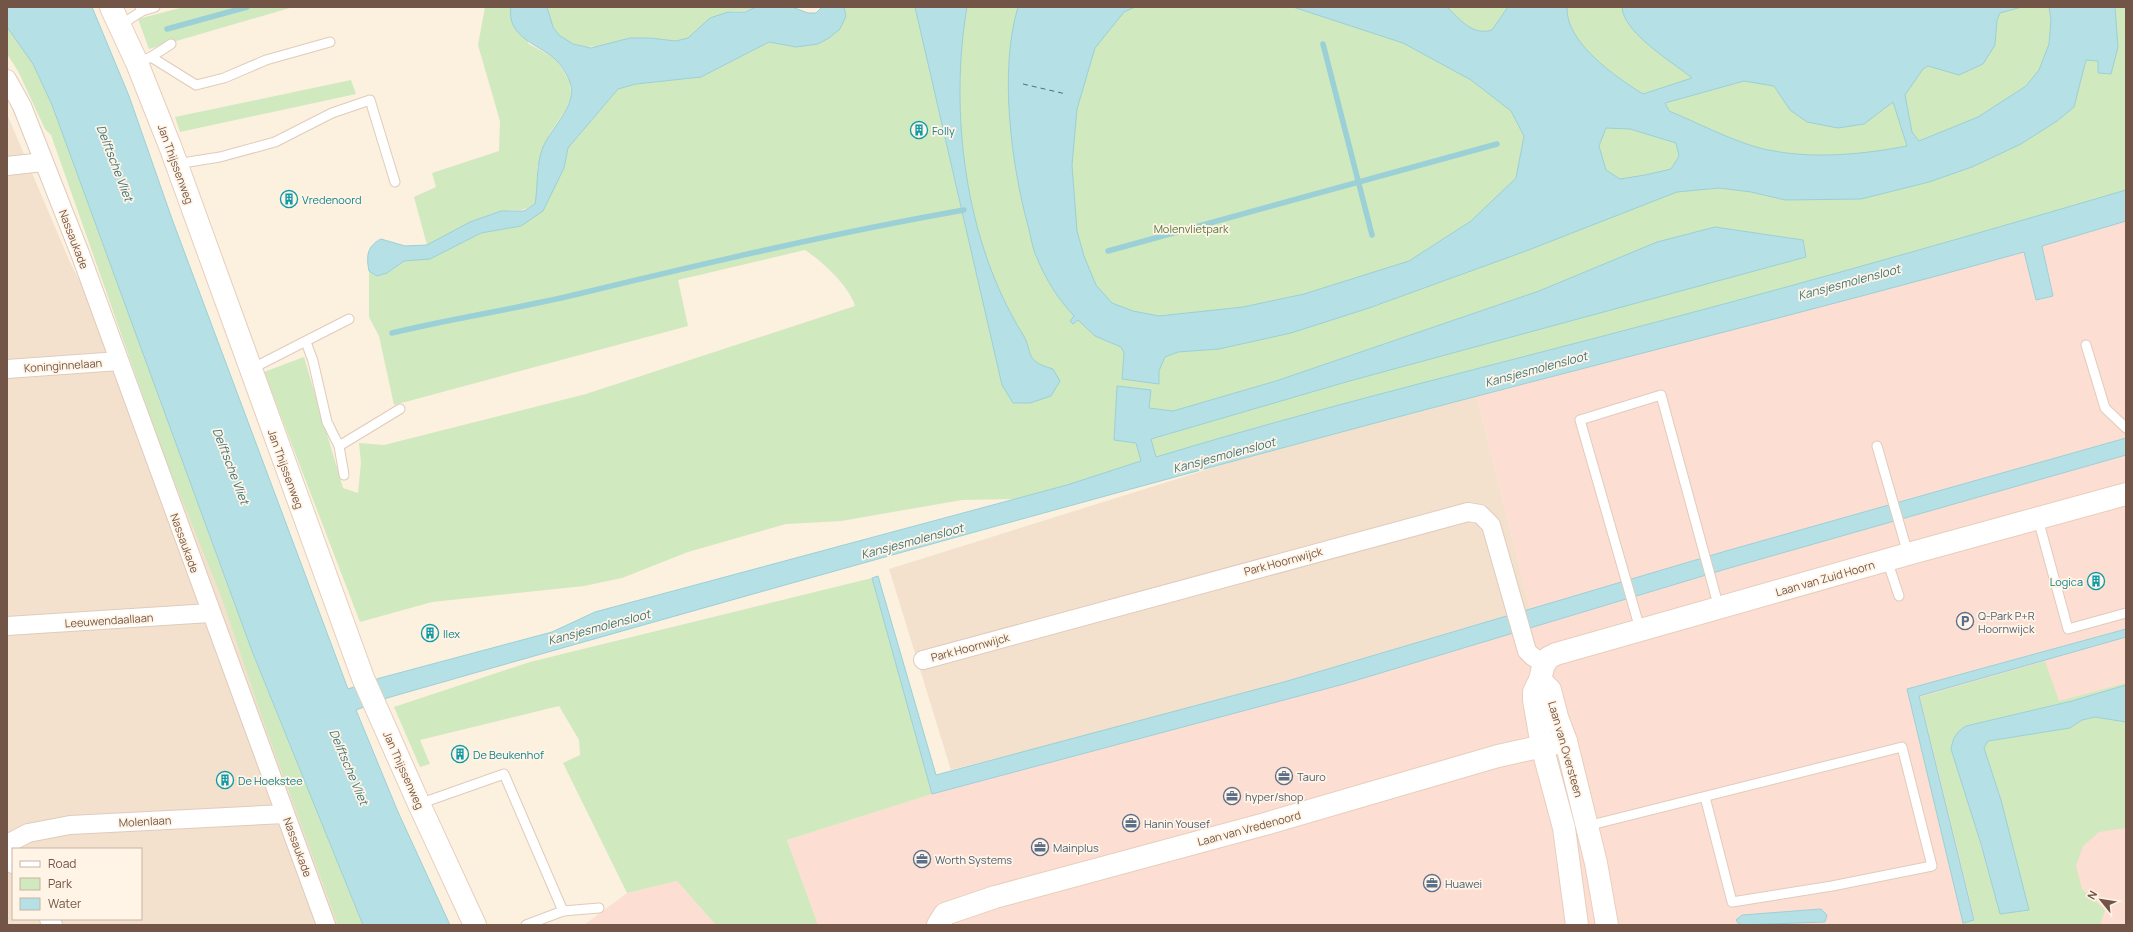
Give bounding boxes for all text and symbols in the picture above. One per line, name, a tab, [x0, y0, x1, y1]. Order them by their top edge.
building icon: Folly	[909, 120, 929, 140]
water label: Delftsche Vliet	[93, 122, 138, 205]
street label: Jan Thijssenweg	[155, 122, 197, 206]
place label: Folly	[932, 123, 955, 138]
building icon: Vredenoord	[279, 189, 299, 209]
place label: Vredenoord	[302, 192, 362, 207]
street label: Nassaukade	[56, 207, 92, 271]
park label: Molenvlietpark	[1154, 221, 1229, 236]
water label: Kansjesmolensloot	[1796, 260, 1903, 304]
water label: Kansjesmolensloot	[1483, 347, 1590, 391]
street label: Koninginnelaan	[24, 355, 102, 375]
water label: Delftsche Vliet	[209, 425, 254, 508]
street label: Jan Thijssenweg	[265, 427, 307, 511]
water label: Kansjesmolensloot	[1171, 433, 1278, 477]
street label: Nassaukade	[167, 511, 203, 575]
water label: Kansjesmolensloot	[859, 519, 966, 563]
street label: Park Hoornwijck	[1242, 543, 1324, 579]
street label: Laan van Zuid Hoorn	[1774, 557, 1876, 599]
building icon: Logica	[2086, 571, 2106, 591]
place label: Logica	[2050, 574, 2083, 589]
water label: Kansjesmolensloot	[546, 605, 653, 649]
place label: Q-Park P+R Hoornwijck	[1978, 608, 2035, 636]
street label: Leeuwendaallaan	[64, 609, 154, 631]
parking icon: Q-Park P+R Hoornwijck	[1955, 611, 1975, 631]
building icon: Ilex	[420, 623, 440, 643]
place label: Ilex	[443, 626, 460, 641]
street label: Park Hoornwijck	[929, 629, 1011, 665]
street label: Laan van Oversteen	[1545, 699, 1587, 799]
water label: Delftsche Vliet	[325, 726, 373, 809]
street label: Jan Thijssenweg	[380, 729, 428, 811]
building icon: De Beukenhof	[450, 744, 470, 764]
place label: De Beukenhof	[473, 747, 544, 762]
office icon: Tauro	[1274, 766, 1294, 786]
place label: Tauro	[1297, 769, 1326, 784]
building icon: De Hoekstee	[215, 770, 235, 790]
place label: De Hoekstee	[238, 773, 303, 788]
office icon: hyper/shop	[1222, 786, 1242, 806]
place label: hyper/shop	[1245, 789, 1304, 804]
street label: Laan van Vredenoord	[1196, 807, 1302, 849]
street label: Molenlaan	[118, 812, 172, 830]
office icon: Hanin Yousef	[1121, 813, 1141, 833]
street label: Nassaukade	[280, 815, 316, 879]
place label: Hanin Yousef	[1144, 816, 1210, 831]
office icon: Mainplus	[1030, 837, 1050, 857]
place label: Mainplus	[1053, 840, 1099, 855]
legend	[12, 848, 142, 920]
office icon: Worth Systems	[912, 849, 932, 869]
place label: Worth Systems	[935, 852, 1012, 867]
text: Road	[48, 855, 76, 872]
office icon: Huawei	[1422, 873, 1442, 893]
text: Park	[48, 875, 73, 892]
place label: Huawei	[1445, 876, 1482, 891]
north arrow	[2081, 880, 2121, 920]
text: N	[2083, 887, 2100, 902]
text: Water	[48, 895, 82, 912]

